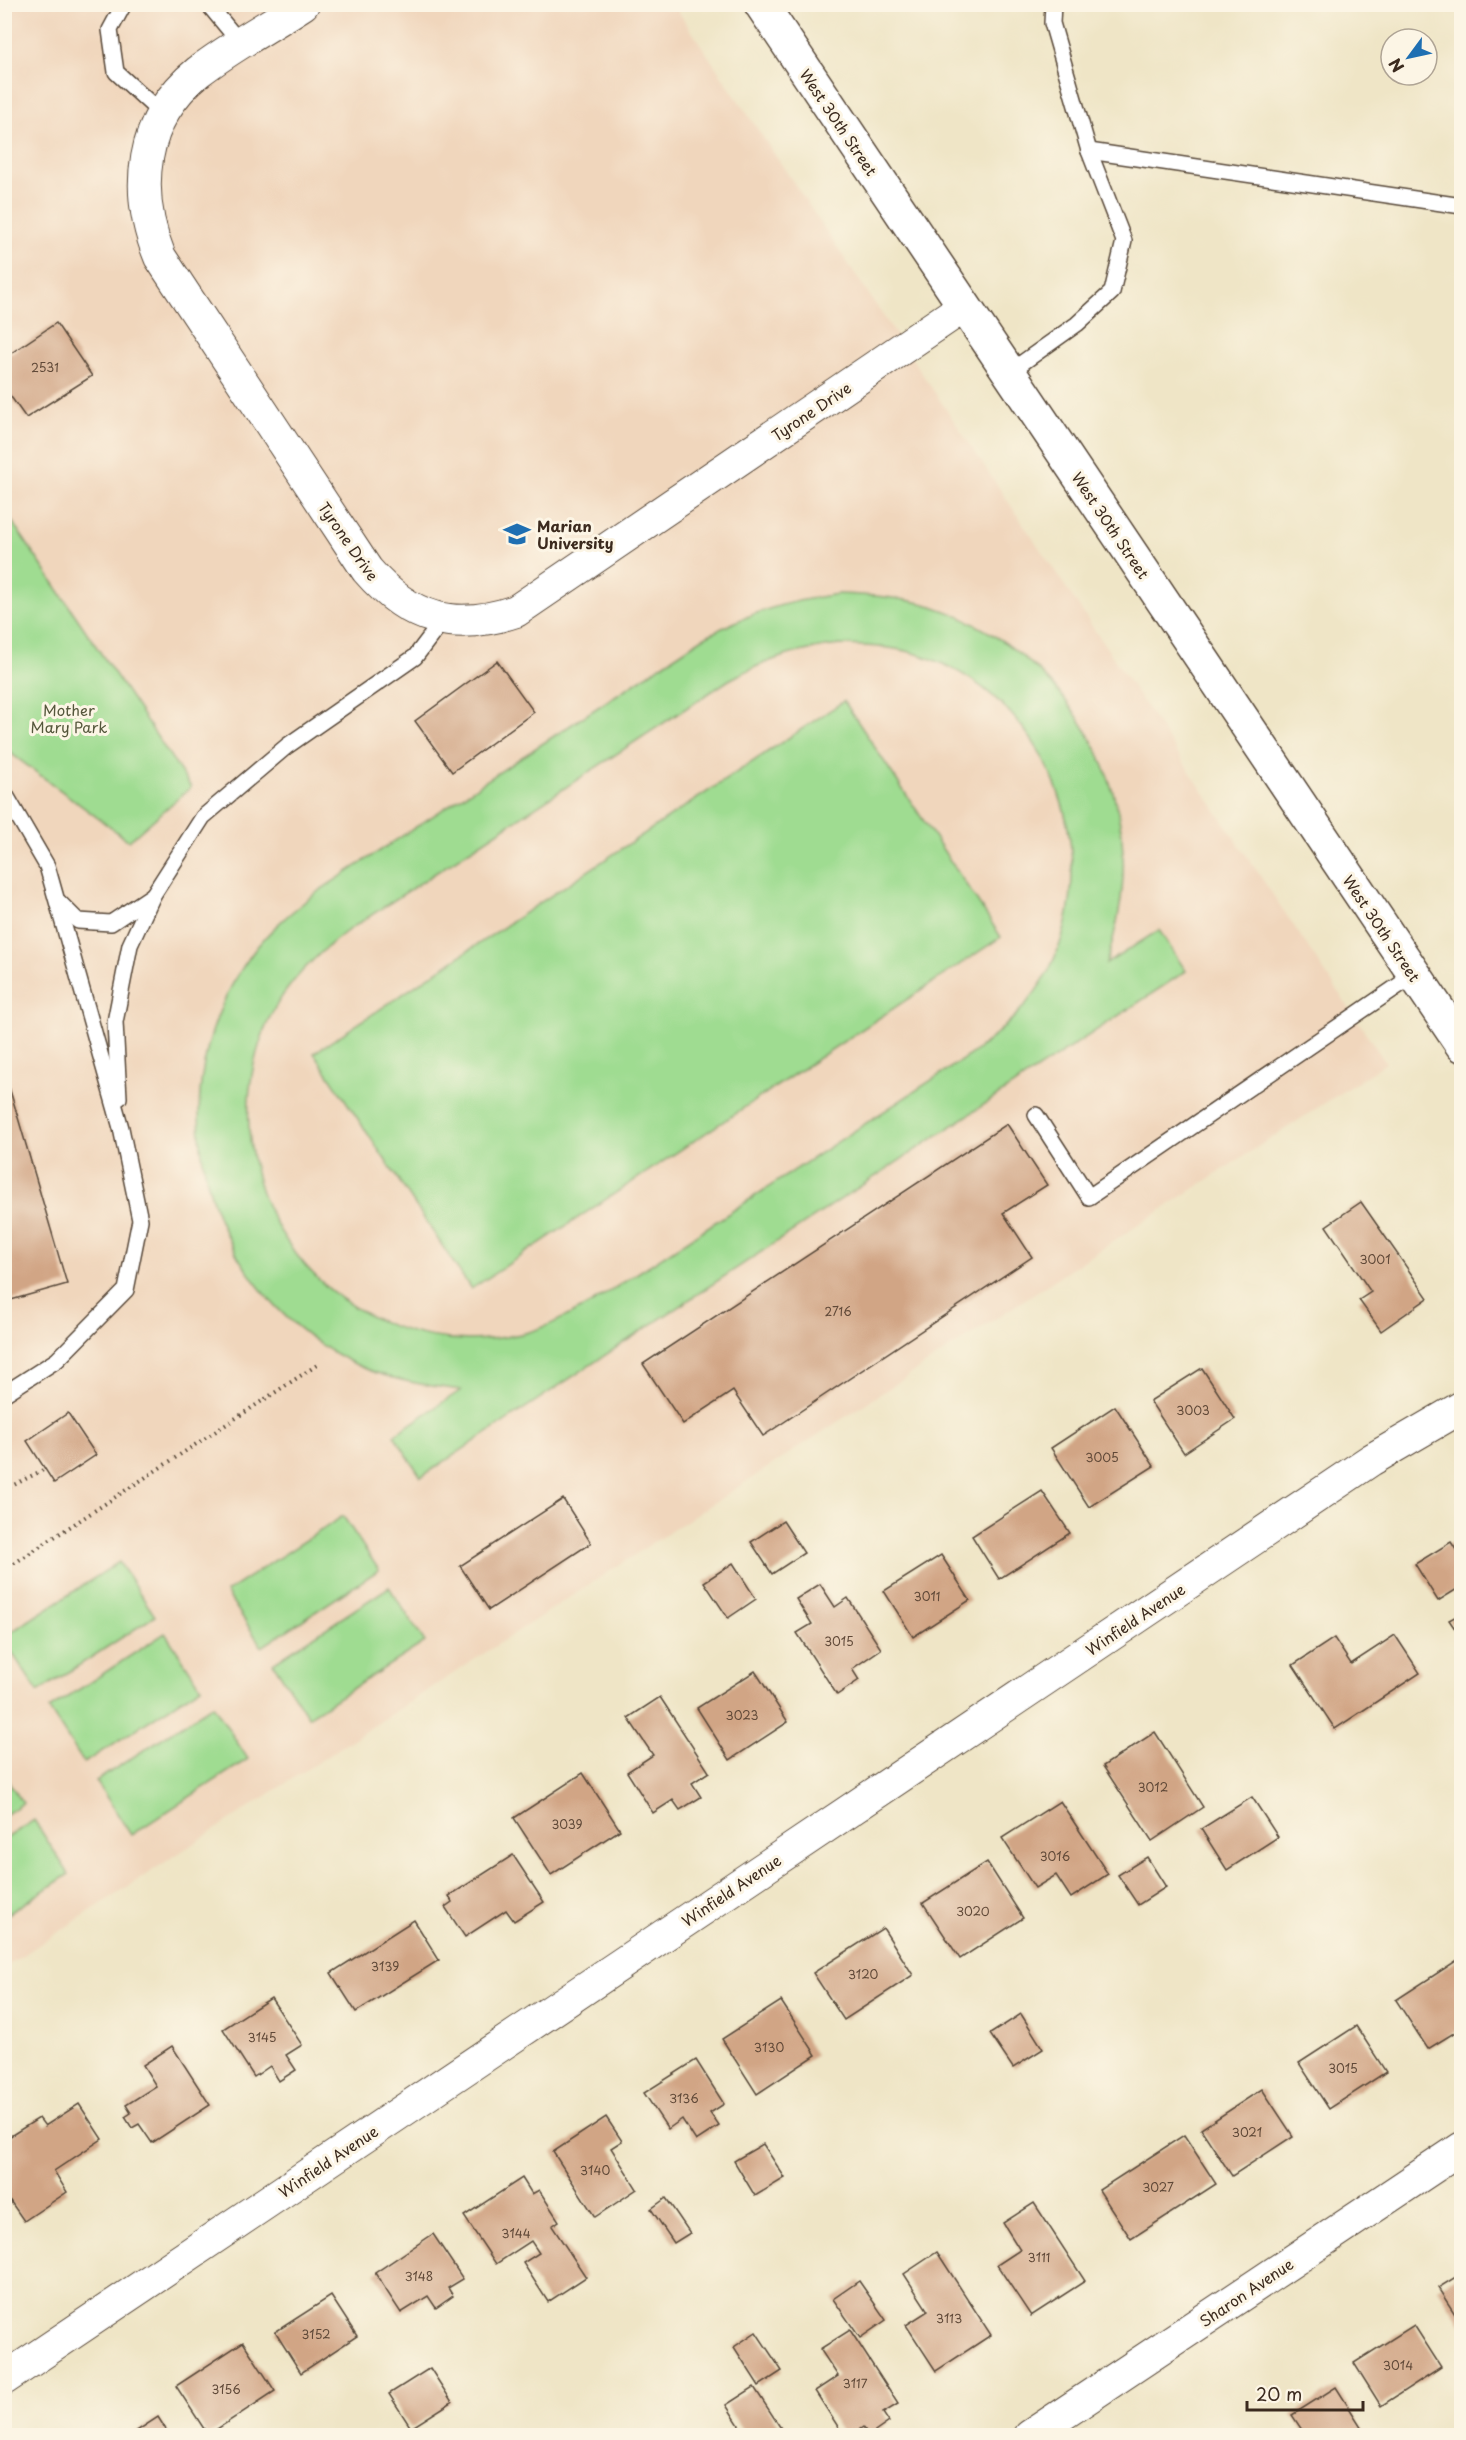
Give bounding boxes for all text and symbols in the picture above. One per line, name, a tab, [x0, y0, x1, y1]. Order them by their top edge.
north arrow	[1379, 27, 1439, 87]
text: N	[1382, 54, 1409, 78]
street label: West 30th Street	[795, 64, 883, 180]
house number: 2531	[31, 358, 59, 376]
street label: Tyrone Drive	[767, 376, 855, 446]
street label: West 30th Street	[1067, 467, 1155, 583]
street label: Tyrone Drive	[313, 497, 385, 585]
place label: Marian University	[537, 514, 614, 554]
school or university icon: Marian University	[502, 519, 532, 549]
park label: Mother Mary Park	[31, 698, 107, 738]
street label: West 30th Street	[1338, 870, 1426, 986]
house number: 3001	[1359, 1250, 1391, 1268]
house number: 2716	[824, 1302, 852, 1320]
house number: 3003	[1176, 1401, 1210, 1419]
house number: 3005	[1085, 1448, 1119, 1466]
street label: Winfield Avenue	[1081, 1577, 1189, 1661]
house number: 3011	[913, 1587, 941, 1605]
house number: 3015	[824, 1632, 854, 1650]
house number: 3023	[726, 1706, 758, 1724]
house number: 3012	[1138, 1778, 1168, 1796]
house number: 3039	[552, 1815, 582, 1833]
house number: 3016	[1040, 1847, 1070, 1865]
street label: Winfield Avenue	[677, 1848, 785, 1932]
house number: 3020	[956, 1902, 990, 1920]
house number: 3139	[371, 1957, 399, 1975]
house number: 3120	[848, 1965, 879, 1983]
house number: 3145	[248, 2028, 276, 2046]
house number: 3130	[754, 2038, 784, 2056]
house number: 3015	[1328, 2059, 1358, 2077]
house number: 3136	[669, 2089, 699, 2107]
street label: Winfield Avenue	[274, 2119, 382, 2203]
house number: 3021	[1232, 2123, 1262, 2141]
house number: 3140	[580, 2161, 610, 2179]
house number: 3027	[1142, 2178, 1174, 2196]
house number: 3144	[501, 2224, 531, 2242]
house number: 3111	[1028, 2248, 1050, 2266]
street label: Sharon Avenue	[1194, 2252, 1298, 2332]
house number: 3148	[405, 2267, 433, 2285]
house number: 3113	[936, 2309, 962, 2327]
house number: 3152	[301, 2325, 331, 2343]
house number: 3014	[1383, 2356, 1413, 2374]
house number: 3117	[842, 2374, 868, 2392]
scale bar	[1247, 2374, 1362, 2412]
house number: 3156	[211, 2380, 241, 2398]
text: 20 m	[1256, 2380, 1302, 2407]

